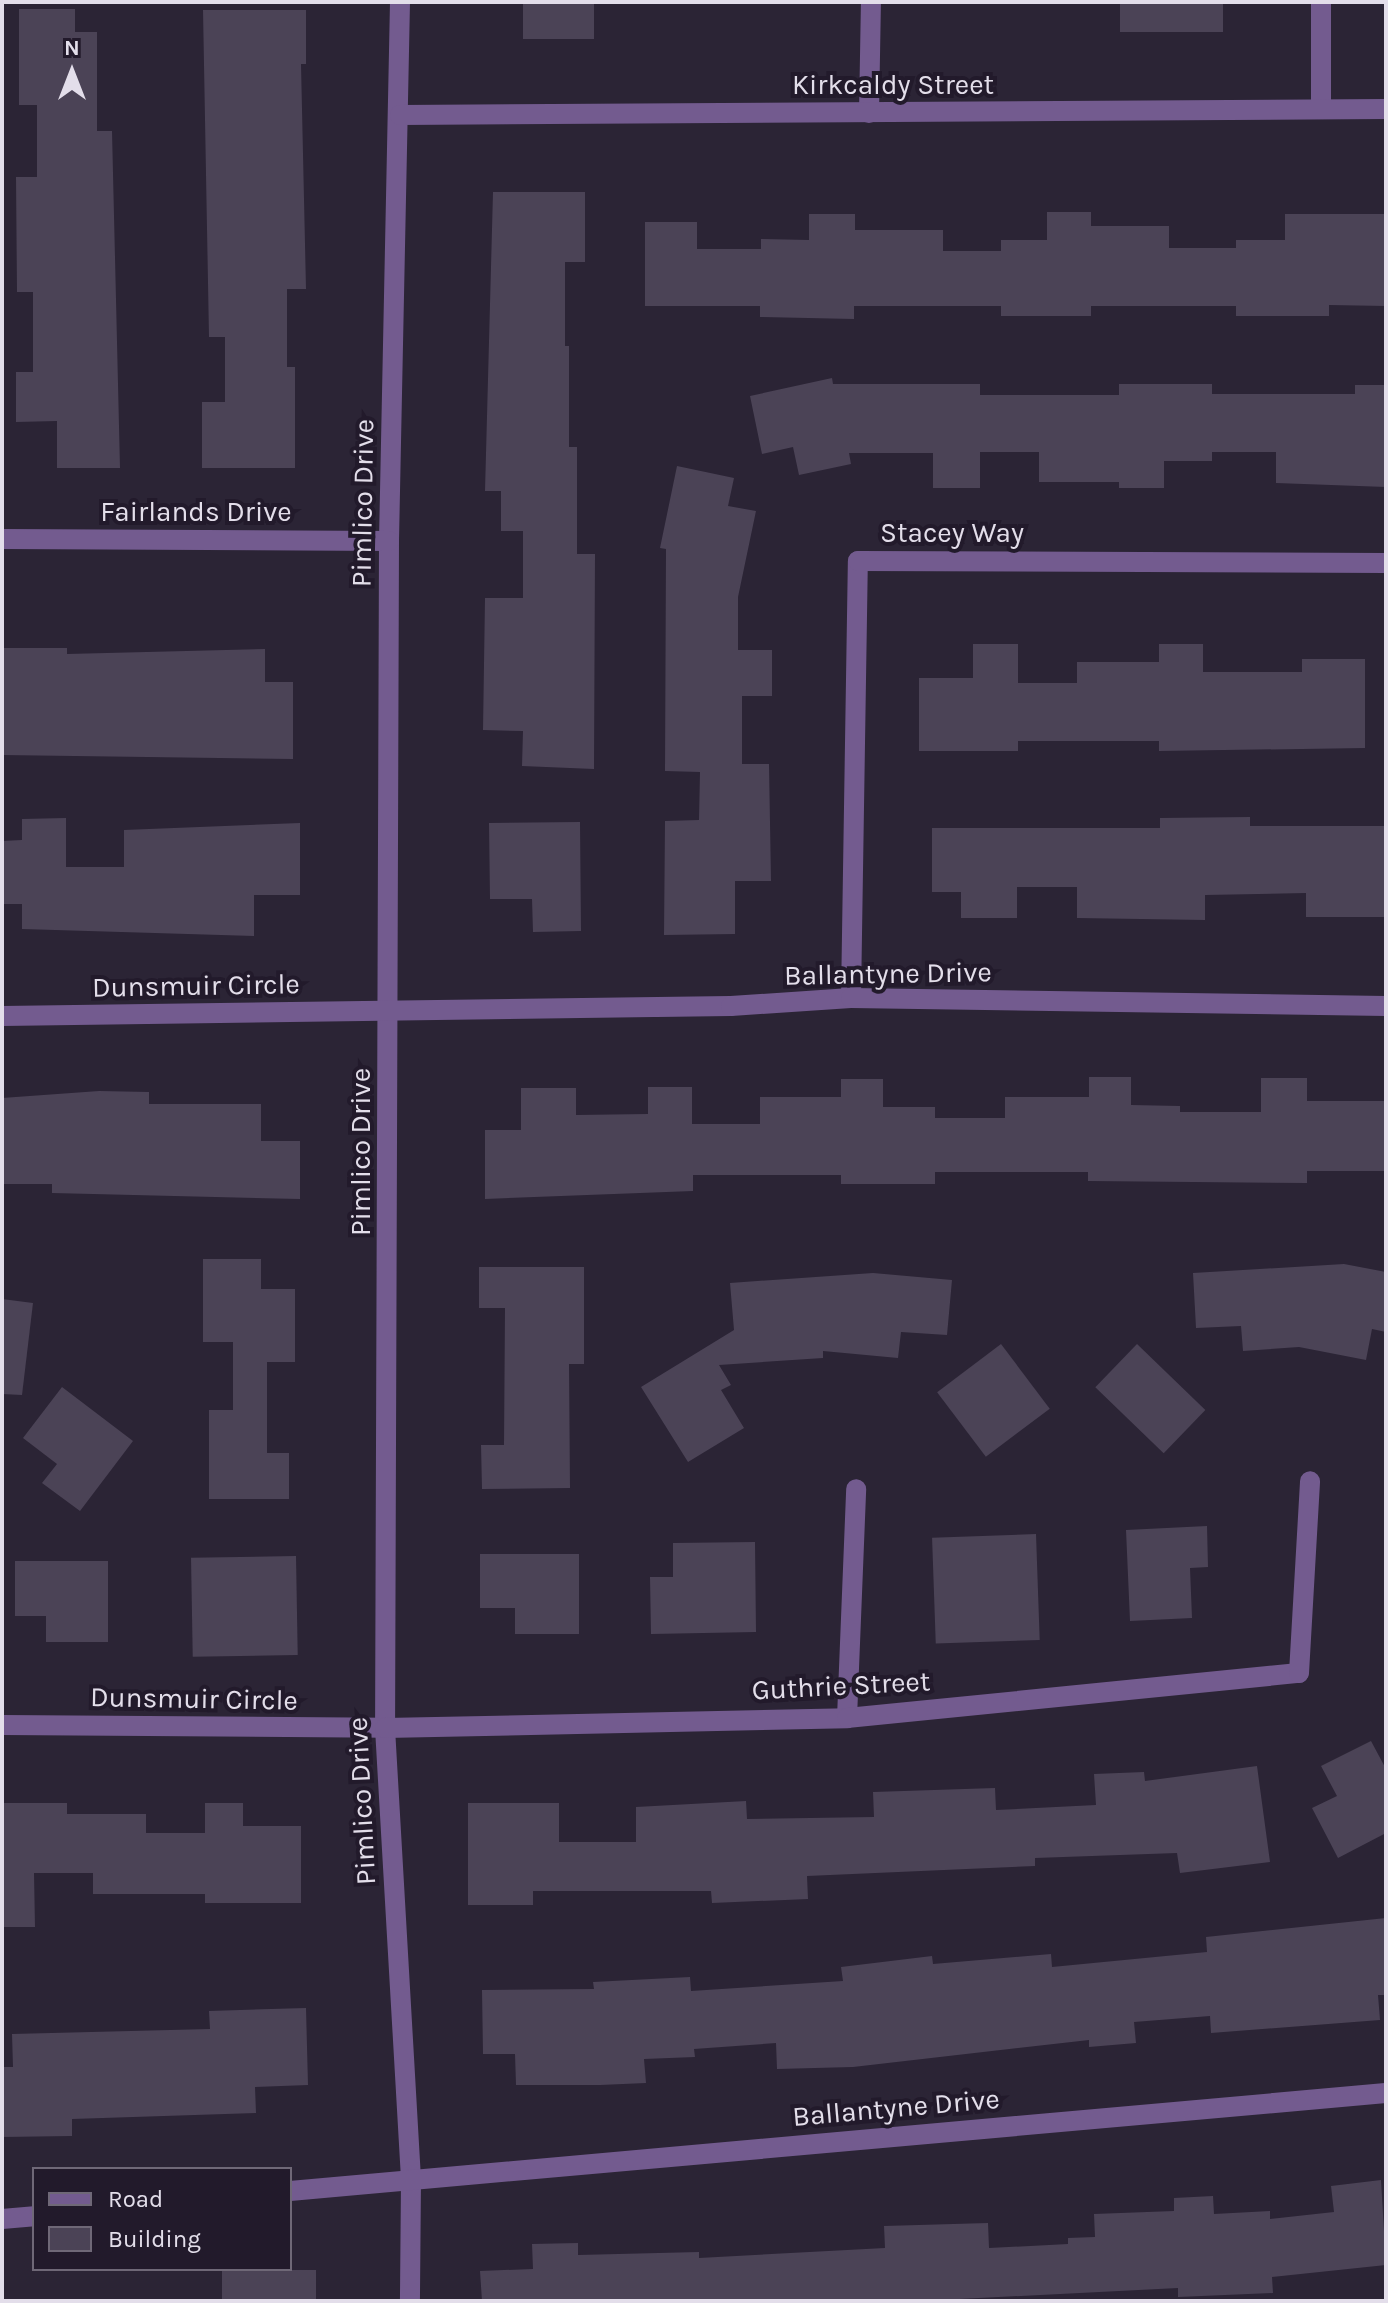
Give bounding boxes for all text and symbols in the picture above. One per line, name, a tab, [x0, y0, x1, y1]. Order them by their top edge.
north arrow	[32, 32, 112, 112]
text: N	[64, 35, 80, 61]
street label: Kirkcaldy Street	[792, 68, 994, 102]
street label: Pimlico Drive	[345, 419, 381, 587]
street label: Fairlands Drive	[100, 495, 292, 529]
street label: Stacey Way	[880, 516, 1024, 550]
street label: Ballantyne Drive	[784, 955, 992, 993]
street label: Dunsmuir Circle	[92, 967, 300, 1005]
street label: Pimlico Drive	[344, 1068, 378, 1236]
street label: Guthrie Street	[751, 1665, 931, 1707]
street label: Dunsmuir Circle	[90, 1680, 298, 1718]
street label: Pimlico Drive	[341, 1716, 383, 1886]
street label: Ballantyne Drive	[791, 2082, 1001, 2134]
legend	[32, 2167, 292, 2271]
text: Road	[108, 2185, 163, 2213]
text: Building	[108, 2225, 201, 2253]

